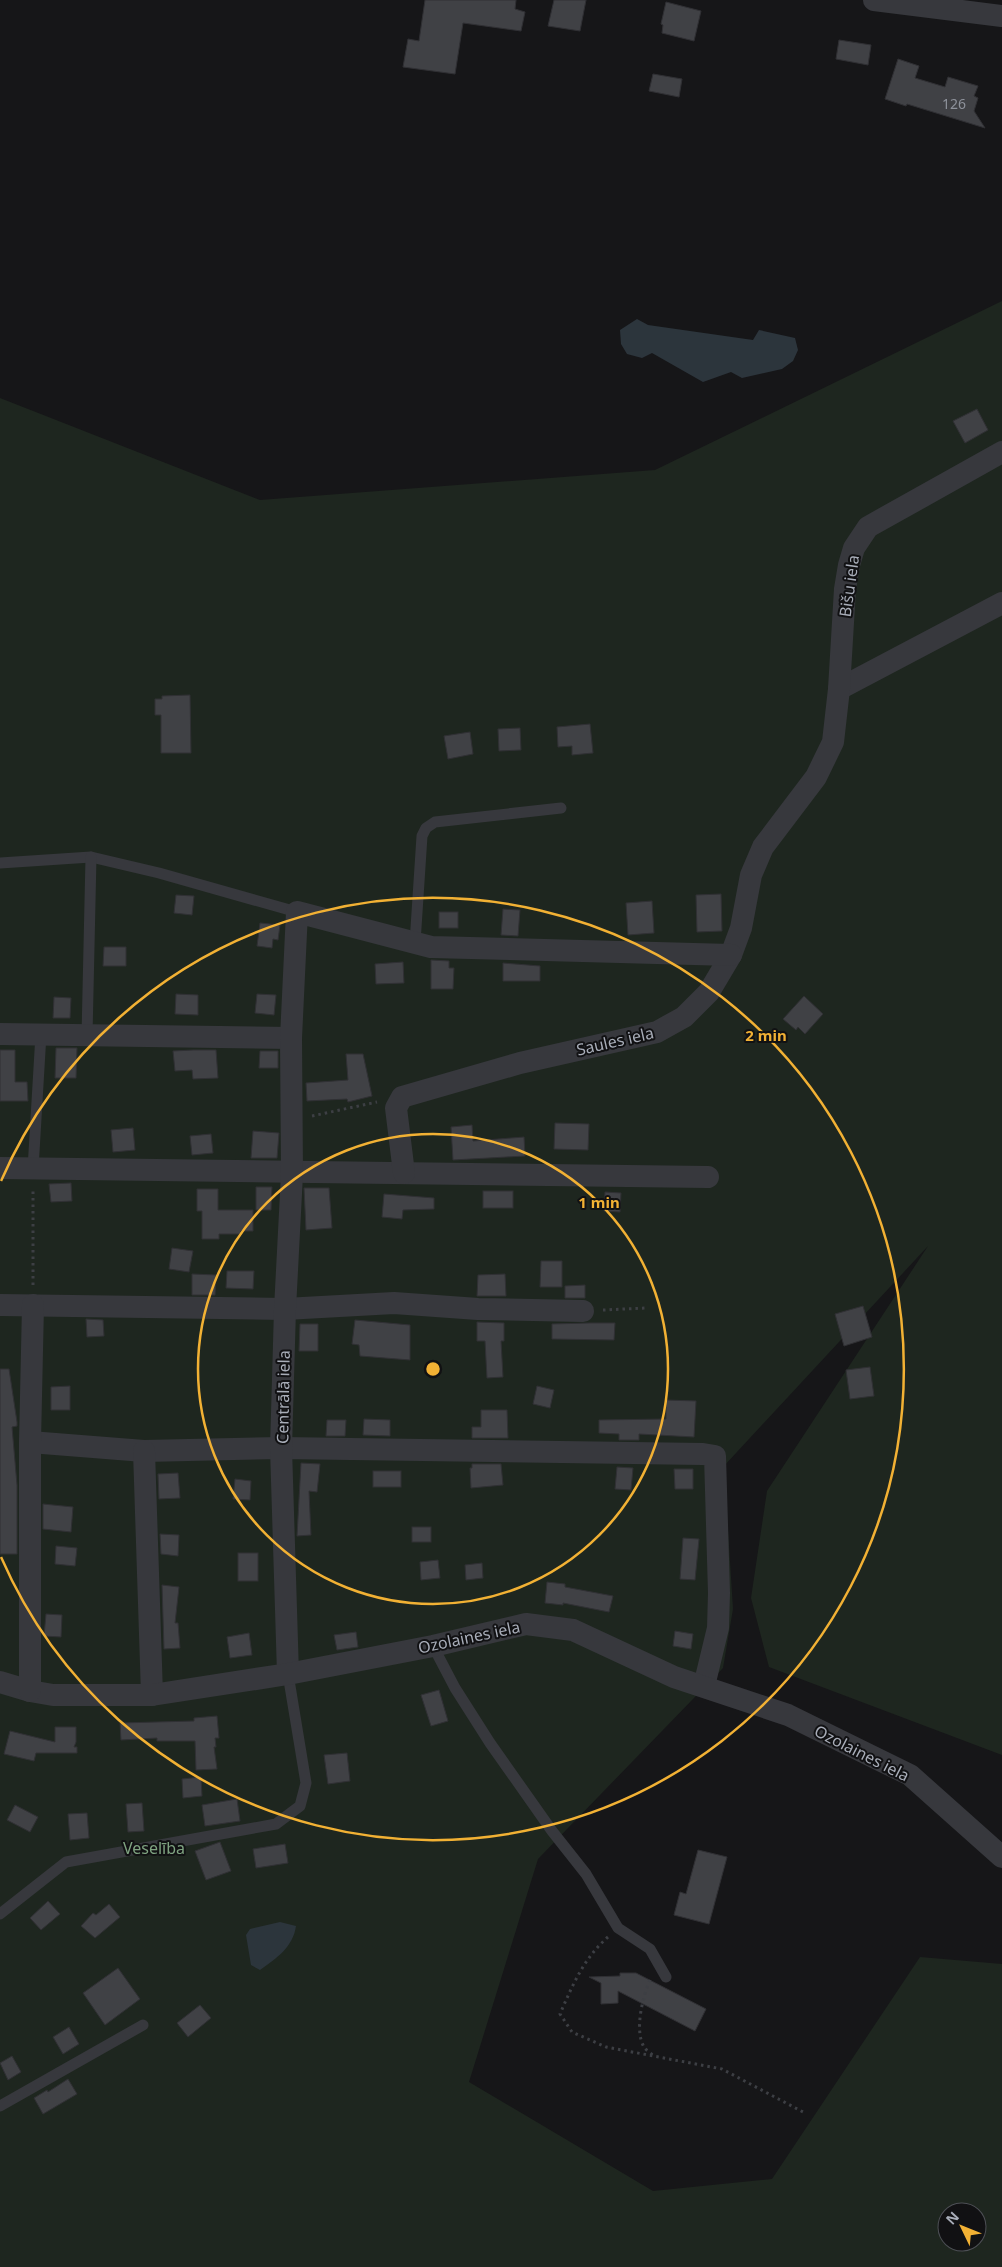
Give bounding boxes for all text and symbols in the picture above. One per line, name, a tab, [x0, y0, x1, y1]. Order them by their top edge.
house number: 126	[942, 94, 966, 113]
street label: Bišu iela	[834, 554, 864, 618]
street label: Saules iela	[574, 1021, 656, 1061]
text: 2 min	[745, 1025, 787, 1045]
text: 1 min	[578, 1192, 620, 1212]
street label: Centrālā iela	[271, 1350, 295, 1444]
centre of rings	[424, 1360, 442, 1378]
street label: Ozolaines iela	[416, 1615, 522, 1659]
street label: Ozolaines iela	[811, 1720, 913, 1786]
park label: Veselība	[123, 1837, 185, 1859]
north arrow	[937, 2202, 987, 2252]
text: N	[941, 2207, 963, 2228]

